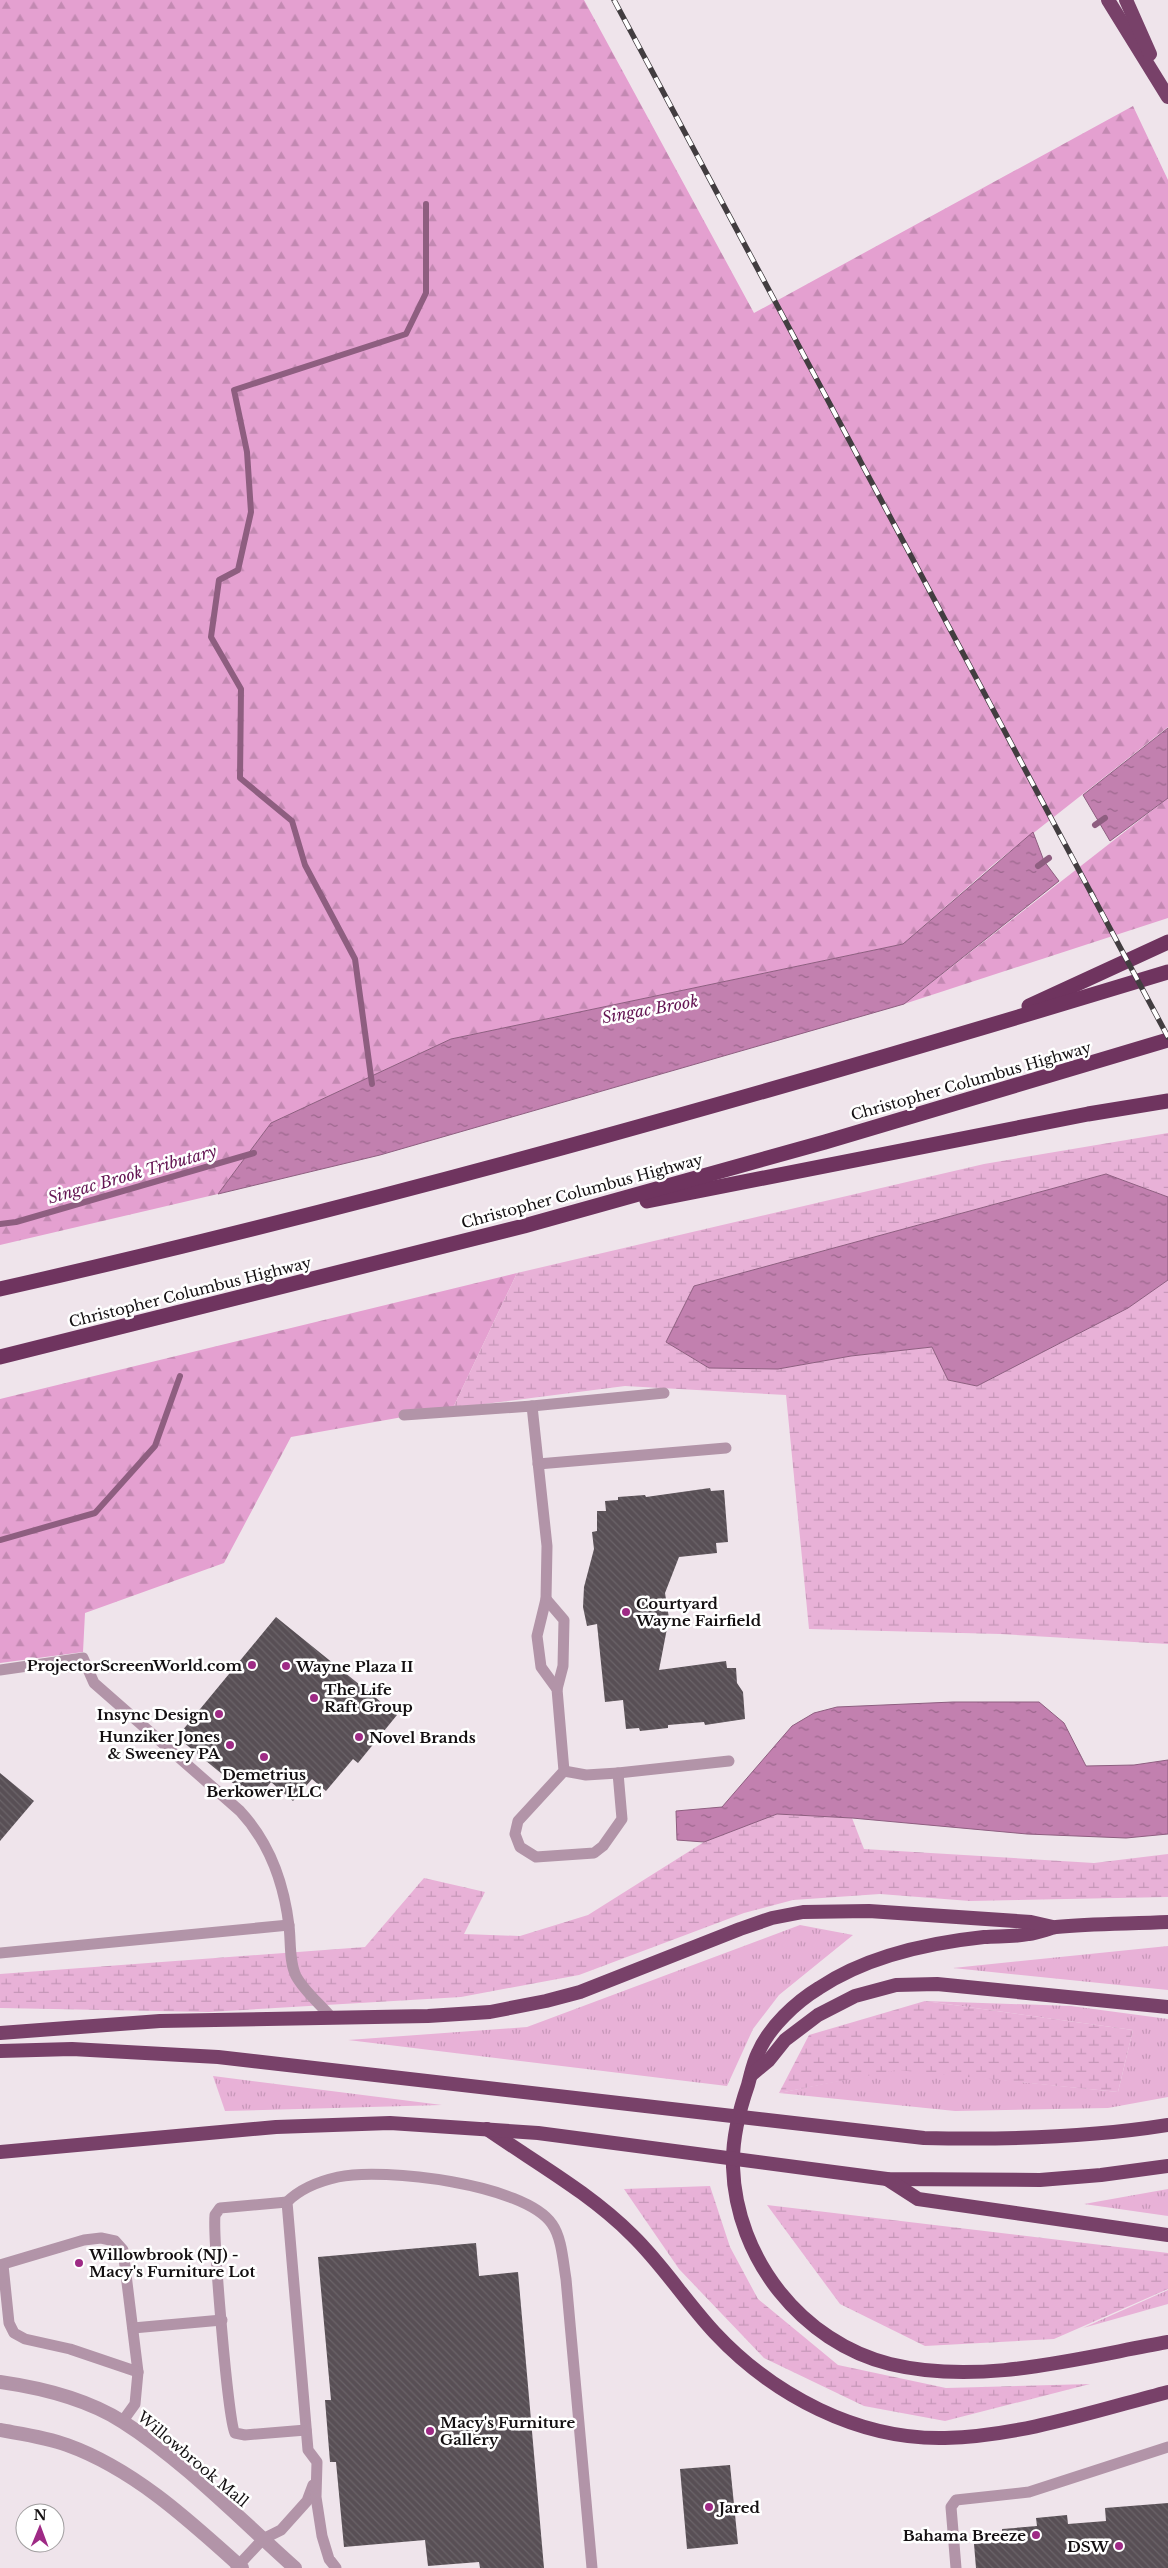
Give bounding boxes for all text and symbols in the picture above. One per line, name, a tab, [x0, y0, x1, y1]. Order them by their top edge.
water label: Singac Brook	[600, 991, 700, 1027]
street label: Christopher Columbus Highway	[849, 1037, 1094, 1124]
water label: Singac Brook Tributary	[45, 1140, 219, 1208]
street label: Christopher Columbus Highway	[459, 1149, 705, 1232]
street label: Christopher Columbus Highway	[67, 1253, 314, 1331]
place label: Courtyard Wayne Fairfield	[635, 1594, 762, 1630]
marker: Courtyard Wayne Fairfield	[620, 1606, 632, 1618]
place label: ProjectorScreenWorld.com	[27, 1656, 242, 1675]
place label: Wayne Plaza II	[295, 1657, 413, 1676]
marker: ProjectorScreenWorld.com	[246, 1659, 258, 1671]
marker: Wayne Plaza II	[280, 1660, 292, 1672]
place label: The Life Raft Group	[324, 1680, 413, 1716]
marker: The Life Raft Group	[308, 1692, 320, 1704]
place label: Insync Design	[97, 1705, 209, 1724]
marker: Insync Design	[213, 1708, 225, 1720]
place label: Hunziker Jones & Sweeney PA	[99, 1727, 221, 1763]
place label: Novel Brands	[369, 1728, 476, 1747]
marker: Novel Brands	[353, 1731, 365, 1743]
marker: Hunziker Jones & Sweeney PA	[224, 1739, 236, 1751]
marker: Demetrius Berkower LLC	[258, 1751, 270, 1763]
place label: Demetrius Berkower LLC	[206, 1765, 322, 1801]
place label: Willowbrook (NJ) - Macy's Furniture Lot	[88, 2245, 255, 2281]
marker: Willowbrook (NJ) - Macy's Furniture Lot	[73, 2257, 85, 2269]
street label: Willowbrook Mall	[133, 2406, 252, 2511]
place label: Macy's Furniture Gallery	[440, 2413, 575, 2449]
marker: Macy's Furniture Gallery	[424, 2425, 436, 2437]
place label: Jared	[716, 2498, 760, 2517]
marker: Jared	[703, 2501, 715, 2513]
north arrow	[15, 2503, 65, 2553]
text: N	[33, 2506, 47, 2524]
place label: Bahama Breeze	[903, 2526, 1026, 2545]
marker: Bahama Breeze	[1030, 2529, 1042, 2541]
place label: DSW	[1067, 2537, 1110, 2556]
marker: DSW	[1113, 2540, 1125, 2552]

